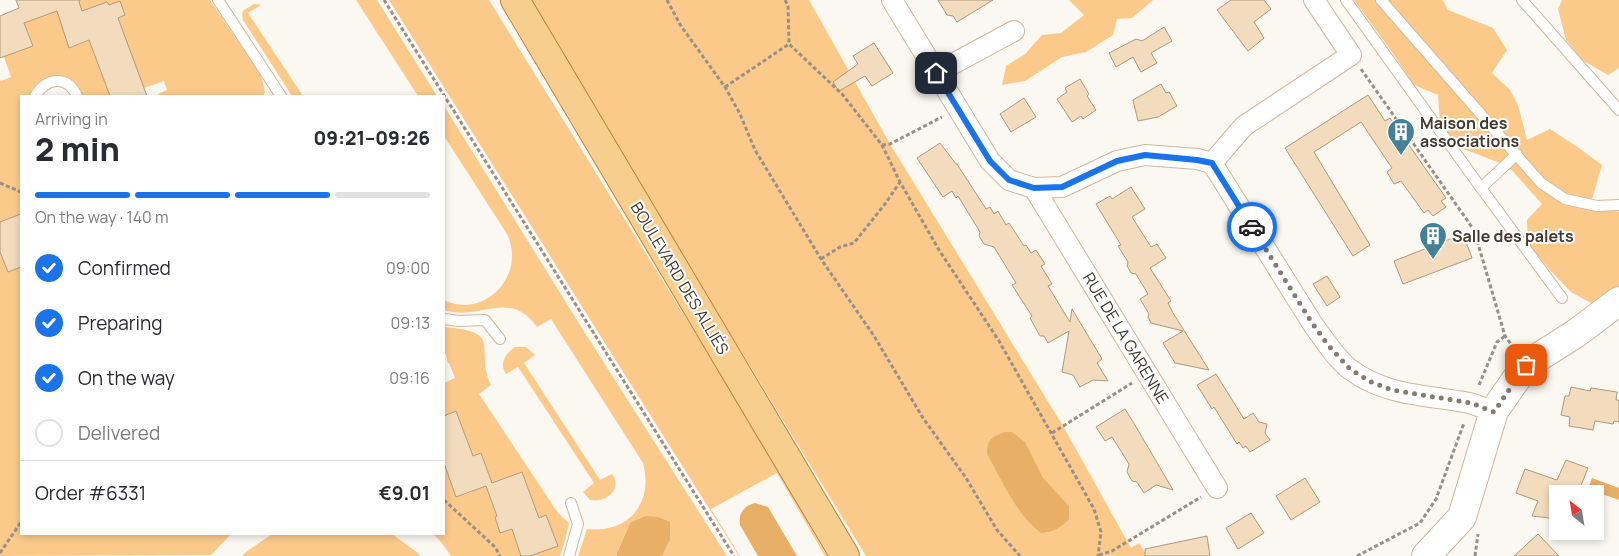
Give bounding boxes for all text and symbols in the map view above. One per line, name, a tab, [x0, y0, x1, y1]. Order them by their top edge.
pin	[915, 52, 957, 94]
icon: home	[922, 59, 950, 87]
text: Arriving in	[35, 108, 108, 130]
place label: Maison des associations	[1420, 112, 1519, 152]
building icon: Maison des associations	[1386, 117, 1416, 156]
text: 09:21–09:26	[314, 125, 430, 151]
text: 2 min	[35, 127, 120, 171]
street label: BOULEVARD DES ALLIÉS	[626, 198, 734, 358]
courier	[1227, 202, 1277, 252]
text: On the way · 140 m	[35, 206, 169, 228]
icon: car	[1238, 213, 1266, 241]
building icon: Salle des palets	[1418, 221, 1448, 260]
place label: Salle des palets	[1452, 225, 1574, 247]
icon: check	[35, 254, 63, 282]
text: Confirmed	[78, 255, 171, 281]
text: 09:00	[386, 257, 430, 279]
street label: RUE DE LA GARENNE	[1078, 268, 1174, 408]
icon: check	[35, 309, 63, 337]
text: Preparing	[78, 310, 163, 336]
text: 09:13	[390, 312, 430, 334]
pin	[1505, 344, 1547, 386]
icon: bag	[1512, 351, 1540, 379]
icon: check	[35, 364, 63, 392]
text: On the way	[78, 365, 175, 391]
text: 09:16	[389, 367, 430, 389]
text: Delivered	[78, 420, 160, 446]
text: Order #6331	[35, 480, 146, 506]
text: €9.01	[379, 480, 430, 506]
north arrow	[1549, 485, 1604, 540]
map controls	[1549, 485, 1604, 540]

